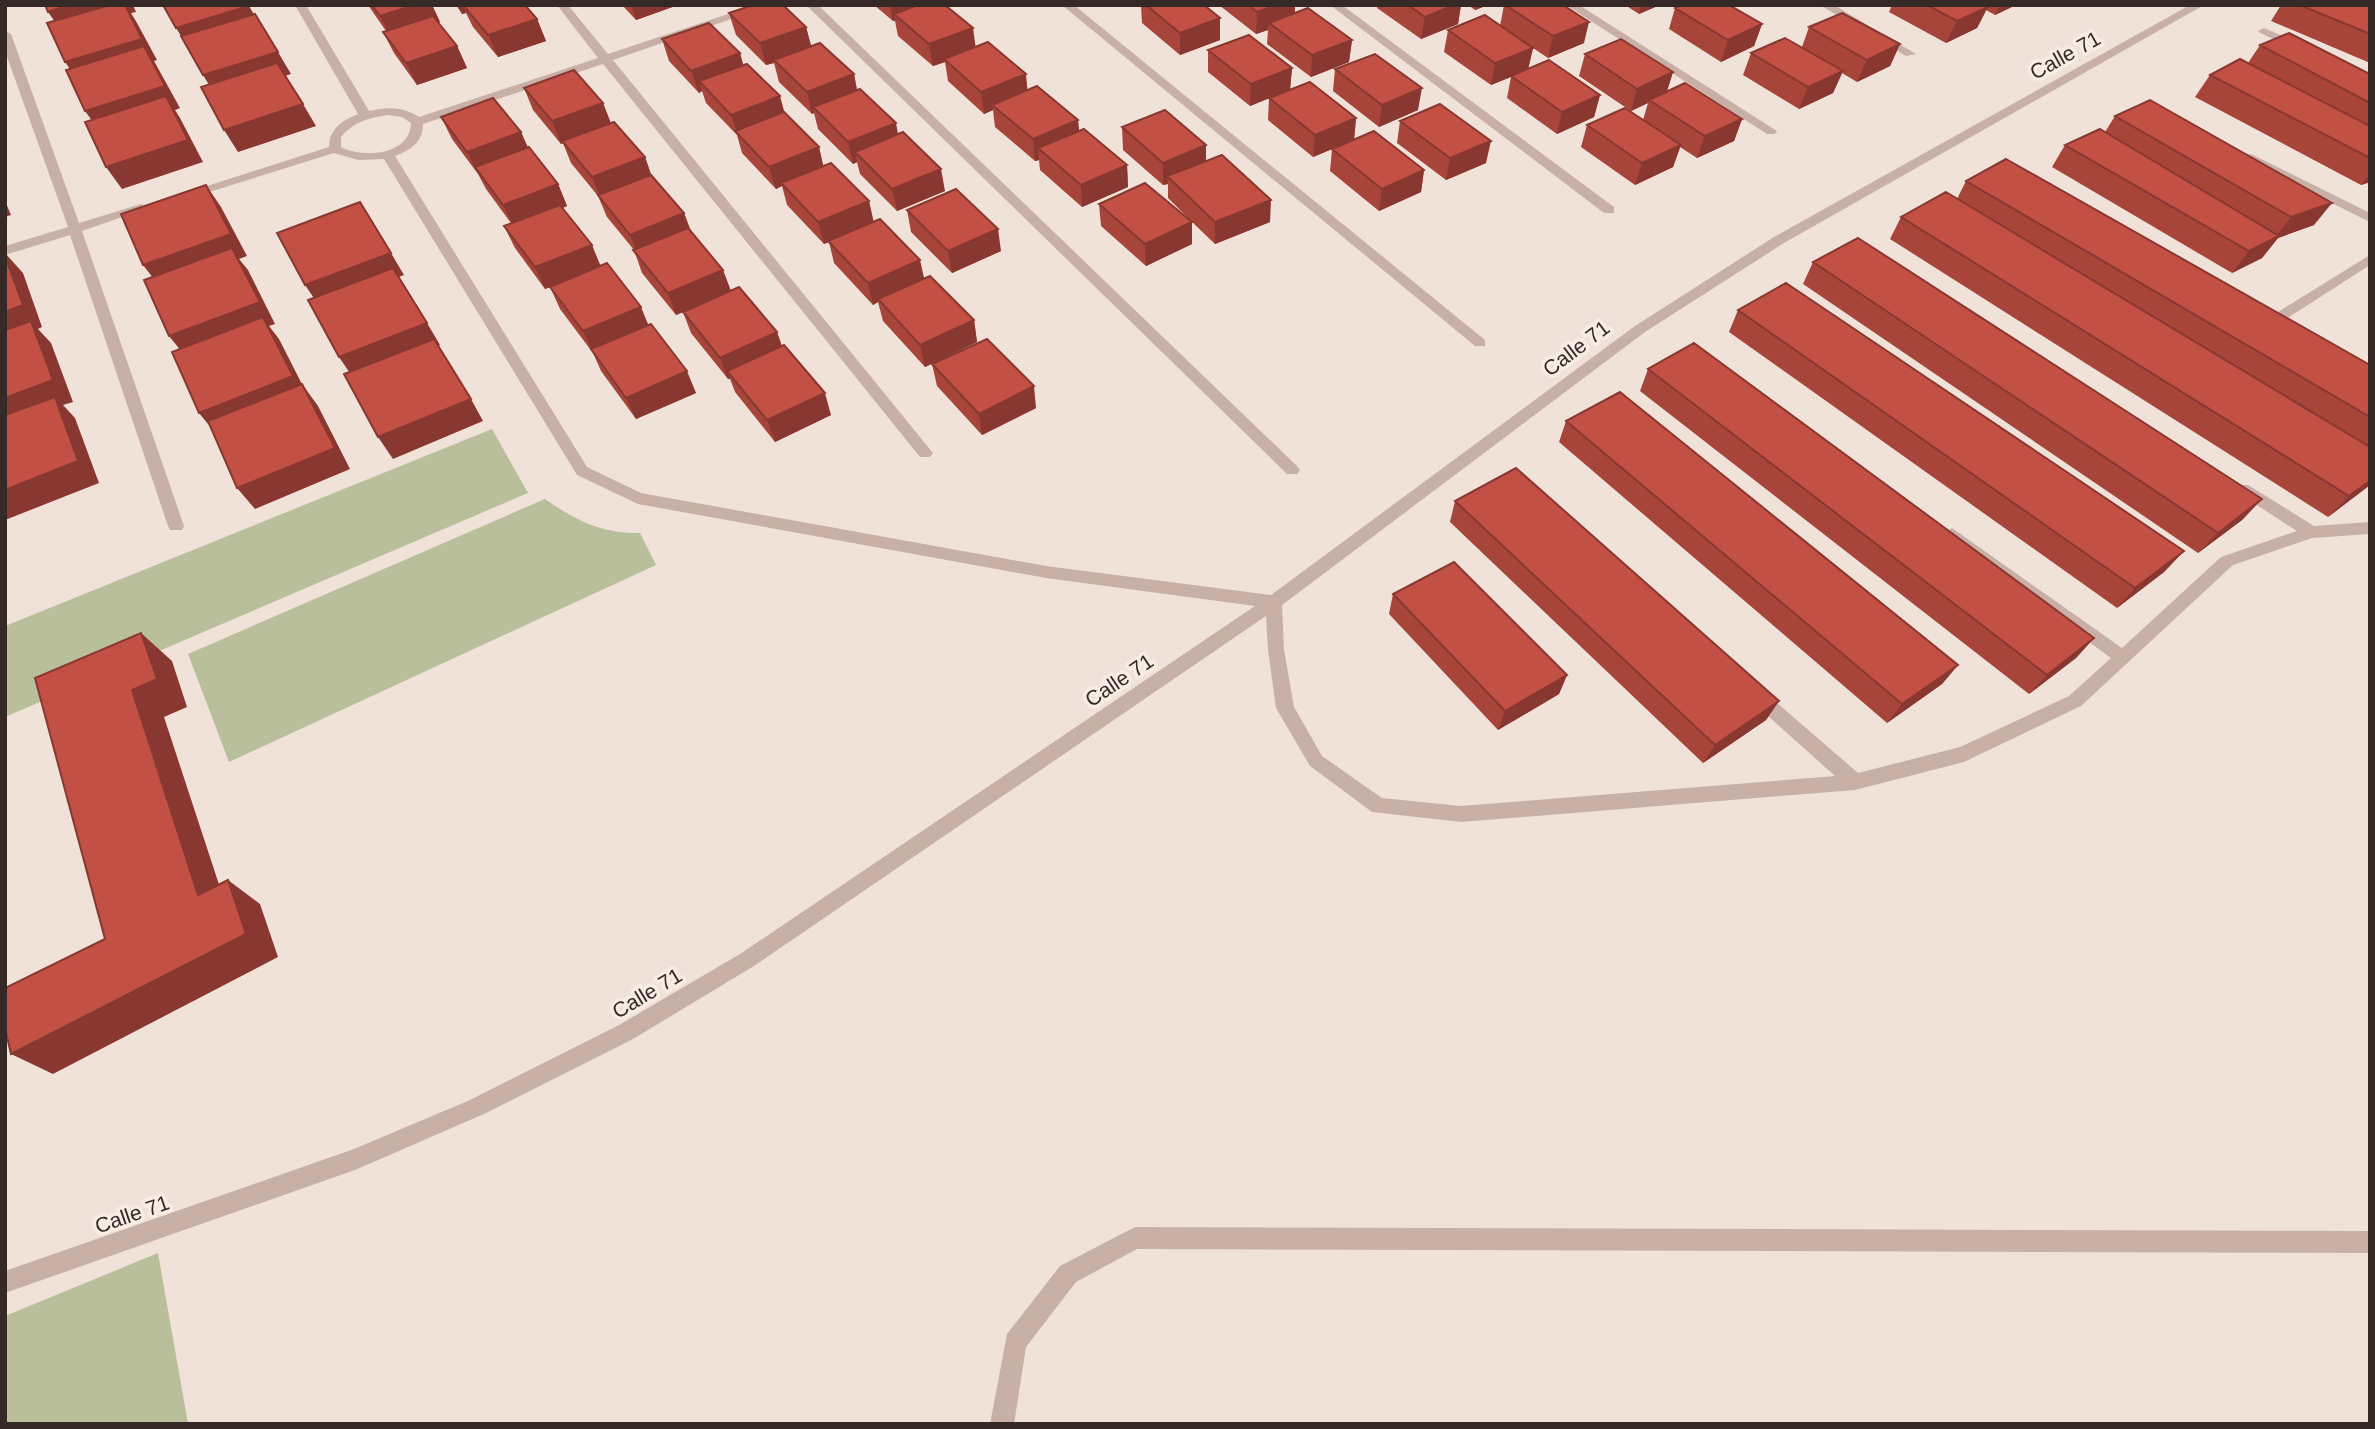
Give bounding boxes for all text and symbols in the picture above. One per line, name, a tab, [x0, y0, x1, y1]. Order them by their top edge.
street label: Calle 71	[2026, 26, 2104, 84]
street label: Calle 71	[1538, 316, 1614, 380]
street label: Calle 71	[1081, 649, 1157, 711]
street label: Calle 71	[608, 963, 686, 1023]
street label: Calle 71	[92, 1191, 172, 1237]

